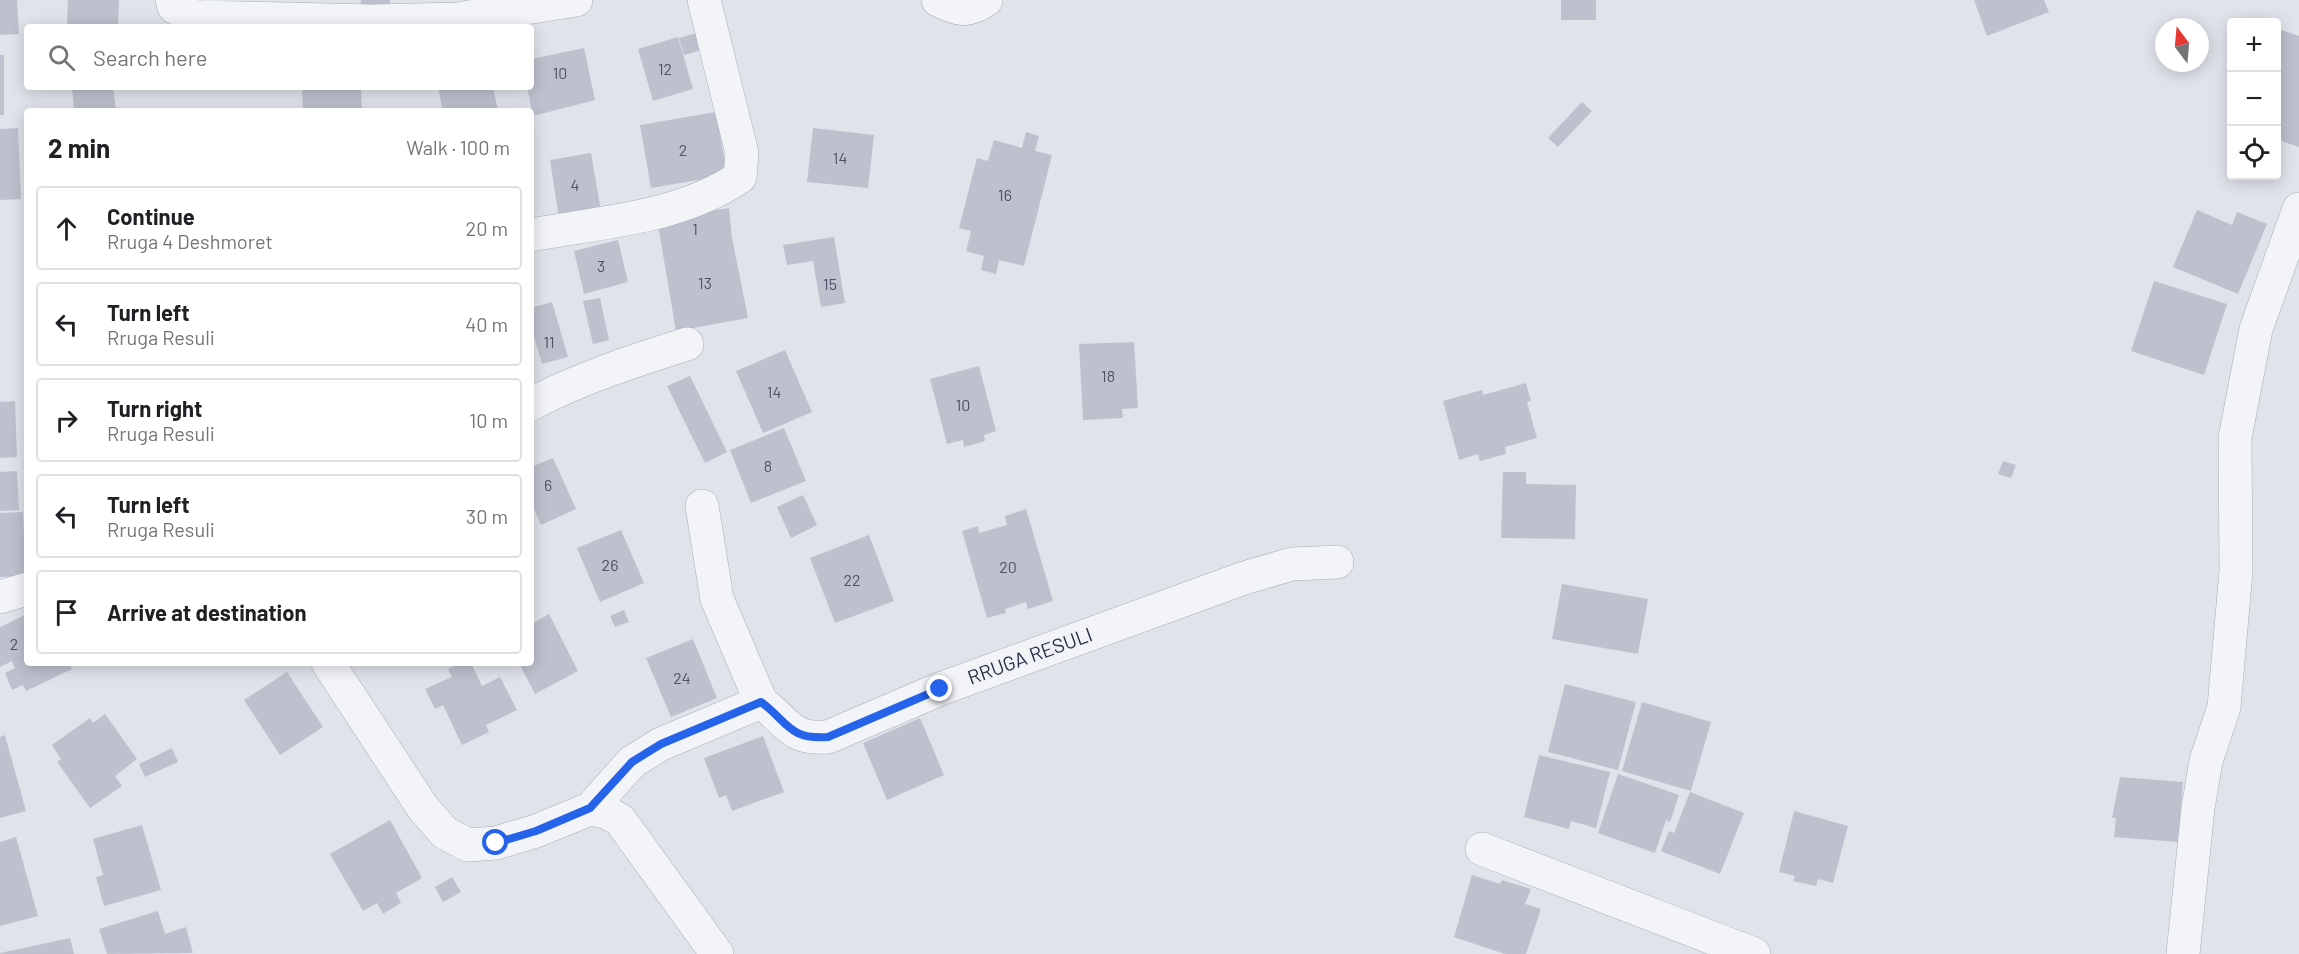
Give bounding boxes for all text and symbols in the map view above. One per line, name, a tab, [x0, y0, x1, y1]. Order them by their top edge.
north arrow	[2155, 18, 2209, 72]
map controls	[2227, 18, 2281, 180]
button: +	[2227, 18, 2281, 72]
search box	[24, 24, 534, 90]
icon: search	[45, 41, 78, 74]
text: Search here	[93, 44, 207, 70]
house number: 12	[658, 59, 672, 78]
house number: 10	[553, 63, 567, 82]
button: −	[2227, 72, 2281, 126]
button: locate	[2227, 126, 2281, 180]
text: 2 min	[48, 132, 110, 163]
text: Walk · 100 m	[406, 135, 510, 159]
house number: 2	[679, 140, 687, 159]
house number: 14	[833, 148, 847, 167]
house number: 4	[571, 175, 579, 194]
house number: 16	[998, 185, 1012, 204]
text: Continue	[107, 203, 195, 229]
icon: ahead	[50, 212, 83, 245]
text: 20 m	[465, 216, 508, 240]
house number: 1	[692, 219, 698, 238]
text: Rruga 4 Deshmoret	[107, 229, 273, 253]
house number: 3	[597, 256, 605, 275]
house number: 13	[698, 273, 712, 292]
house number: 15	[823, 274, 837, 293]
text: Turn left	[107, 299, 190, 325]
icon: left	[50, 308, 83, 341]
text: 40 m	[465, 312, 508, 336]
text: Rruga Resuli	[107, 325, 215, 349]
house number: 11	[543, 332, 555, 351]
house number: 18	[1101, 366, 1115, 385]
house number: 14	[767, 382, 781, 401]
text: Turn right	[107, 395, 202, 421]
house number: 10	[956, 395, 970, 414]
icon: right	[50, 404, 83, 437]
text: 10 m	[469, 408, 508, 432]
text: Rruga Resuli	[107, 421, 215, 445]
house number: 8	[764, 456, 772, 475]
house number: 6	[544, 475, 552, 494]
text: Turn left	[107, 491, 190, 517]
icon: left	[50, 500, 83, 533]
text: 30 m	[466, 504, 508, 528]
text: Rruga Resuli	[107, 517, 215, 541]
house number: 26	[602, 555, 618, 574]
house number: 20	[999, 557, 1017, 576]
house number: 22	[843, 570, 861, 589]
icon: arrive	[50, 596, 83, 629]
text: Arrive at destination	[107, 599, 306, 625]
street label: RRUGA RESULI	[964, 621, 1095, 689]
house number: 2	[10, 634, 18, 653]
house number: 24	[673, 668, 691, 687]
route end	[926, 675, 952, 701]
route start	[482, 829, 508, 855]

